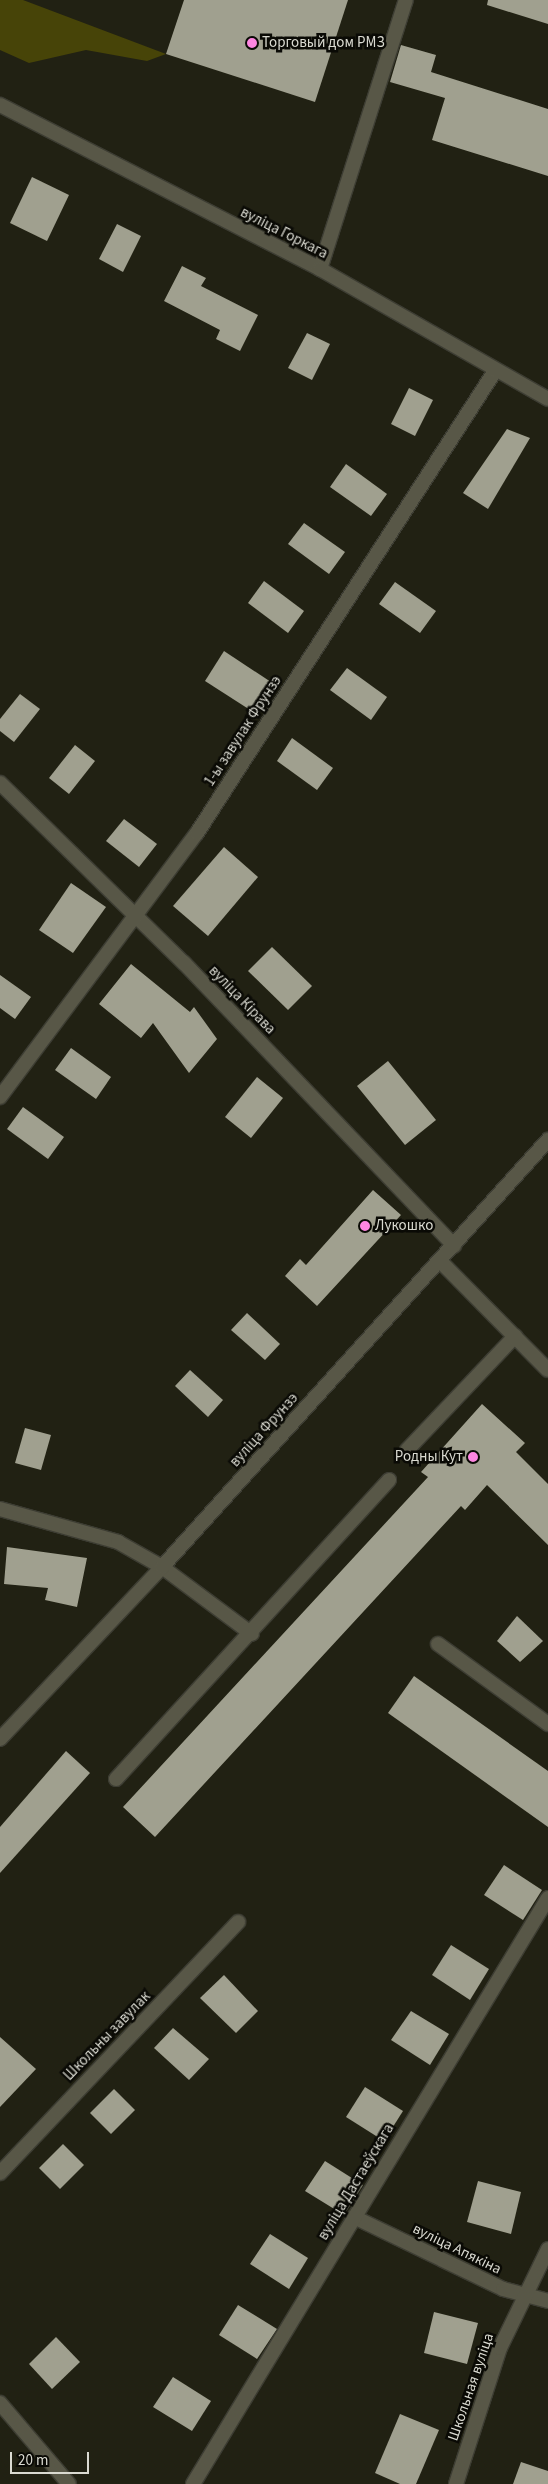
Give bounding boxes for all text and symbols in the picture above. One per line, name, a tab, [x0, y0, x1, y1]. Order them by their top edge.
place label: Торговый дом РМЗ	[262, 34, 385, 52]
marker: Торговый дом РМЗ	[246, 37, 258, 49]
street label: вуліца Горкага	[237, 203, 331, 263]
street label: 1-ы завулак Фрунзэ	[201, 672, 285, 790]
street label: вуліца Кірава	[205, 962, 279, 1038]
place label: Лукошко	[375, 1217, 433, 1235]
marker: Лукошко	[359, 1220, 371, 1232]
street label: вуліца Фрунзэ	[226, 1389, 302, 1471]
place label: Родны Кут	[395, 1448, 463, 1466]
marker: Родны Кут	[467, 1451, 479, 1463]
street label: Школьны завулак	[60, 1988, 154, 2084]
street label: вуліца Дастаеўскага	[314, 2121, 398, 2243]
street label: вуліца Апякіна	[410, 2220, 504, 2278]
street label: Школьная вуліца	[444, 2331, 498, 2443]
scale bar	[12, 2442, 91, 2474]
text: 20 m	[18, 2450, 48, 2471]

